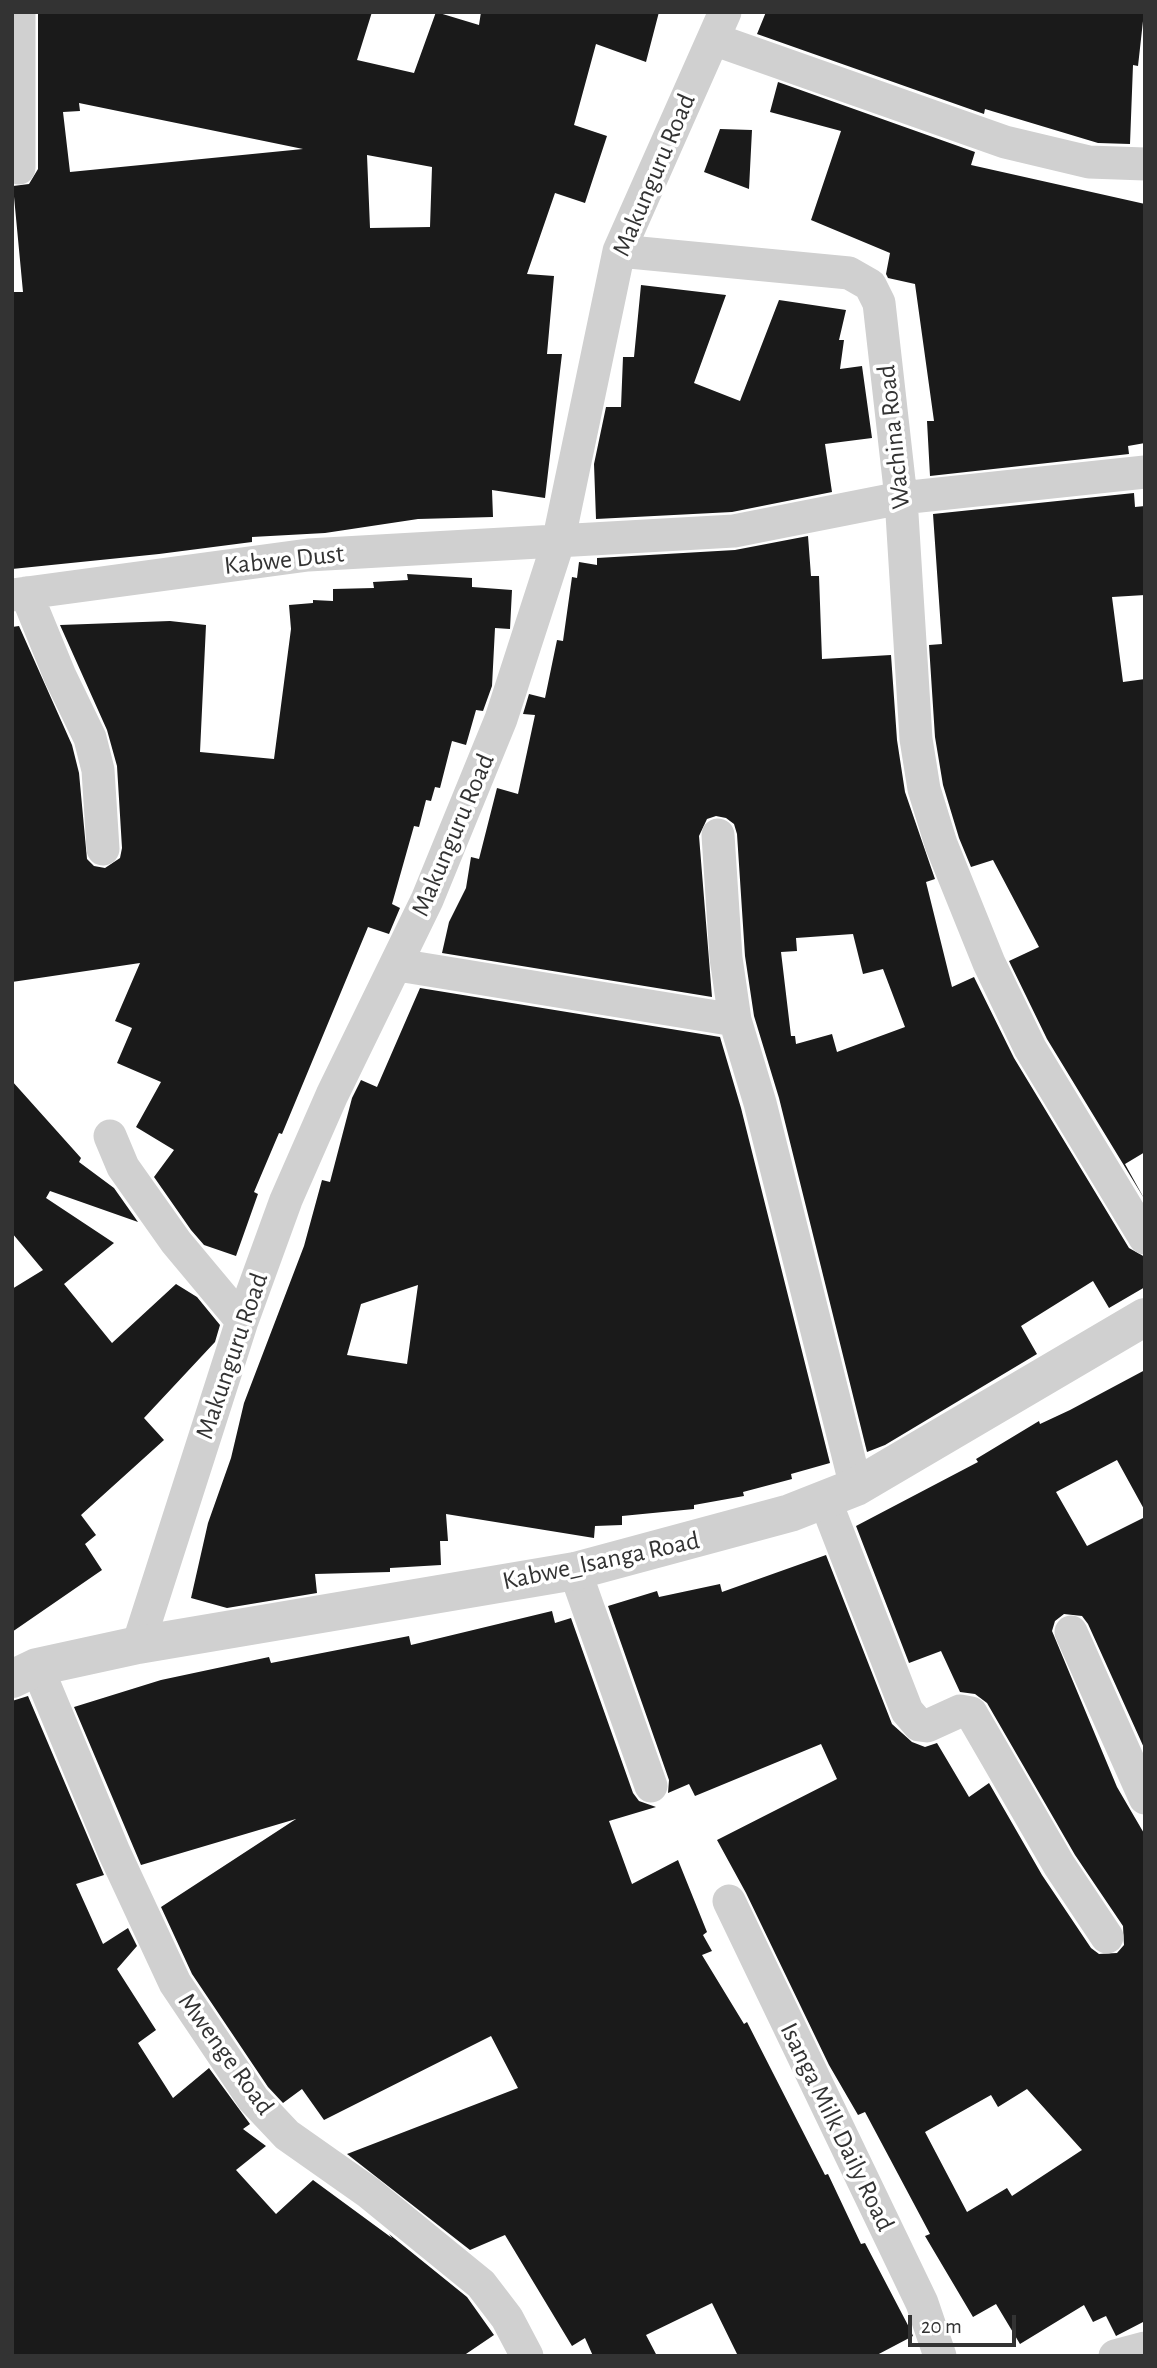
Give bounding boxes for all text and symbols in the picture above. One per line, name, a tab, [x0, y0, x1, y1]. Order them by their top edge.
street label: Makunguru Road	[606, 89, 702, 261]
street label: Wachina Road	[871, 363, 917, 511]
street label: Kabwe Dust	[223, 538, 345, 582]
street label: Makunguru Road	[405, 749, 501, 921]
street label: Makunguru Road	[189, 1269, 275, 1443]
street label: Kabwe_Isanga Road	[500, 1525, 702, 1597]
street label: Mwenge Road	[171, 1987, 281, 2121]
street label: Isanga Milk Daily Road	[773, 2018, 901, 2236]
scale bar	[912, 2302, 1020, 2346]
text: 20 m	[921, 2316, 962, 2337]

